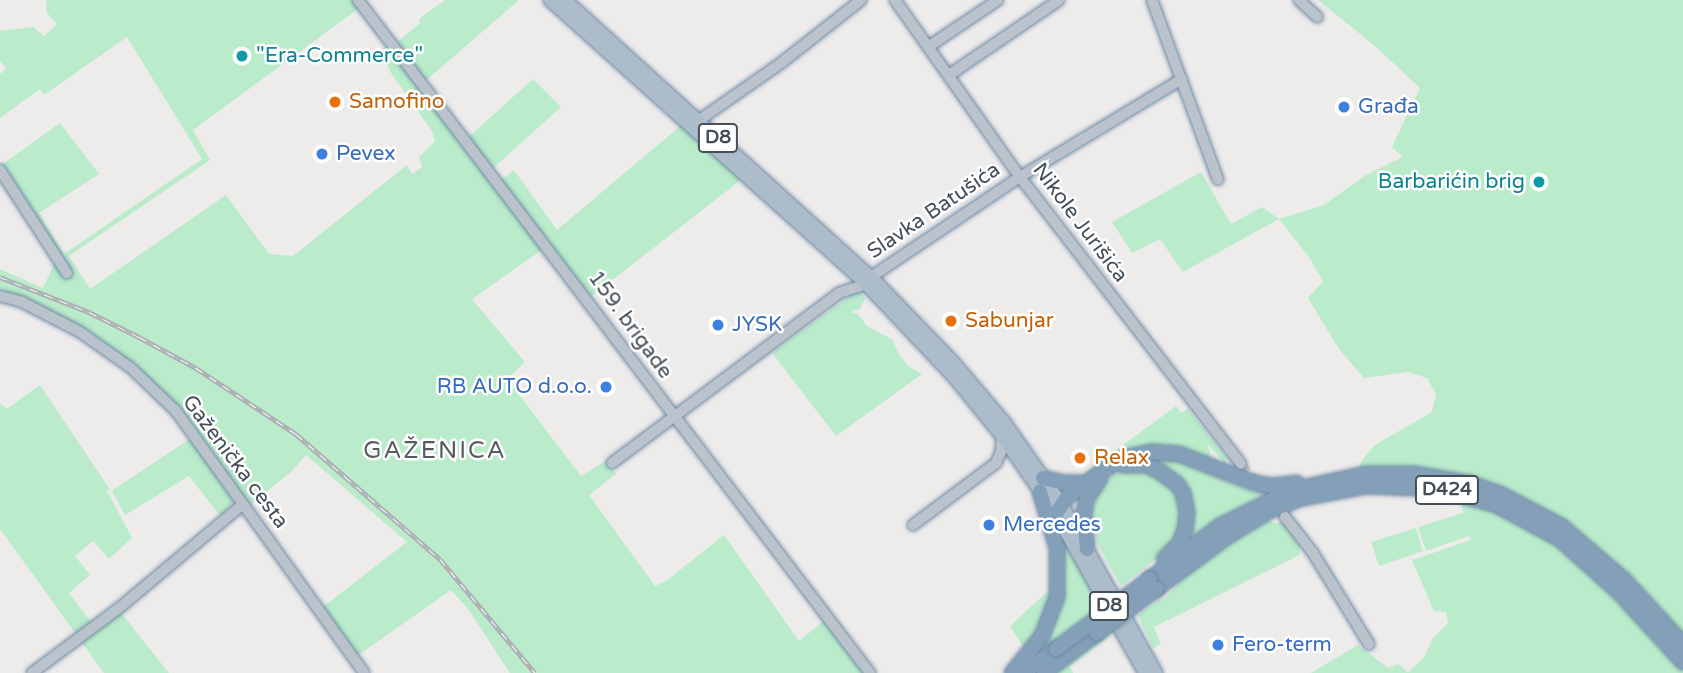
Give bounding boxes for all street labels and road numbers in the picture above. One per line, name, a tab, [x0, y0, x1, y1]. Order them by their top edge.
road number: D8	[697, 122, 739, 154]
street label: Slavka Batušića	[863, 157, 1005, 265]
street label: Nikole Jurišića	[1027, 158, 1133, 288]
street label: 159. brigade	[582, 266, 678, 384]
street label: Gaženička cesta	[177, 390, 293, 534]
road number: D424	[1414, 475, 1480, 505]
road number: D8	[1088, 590, 1130, 622]

